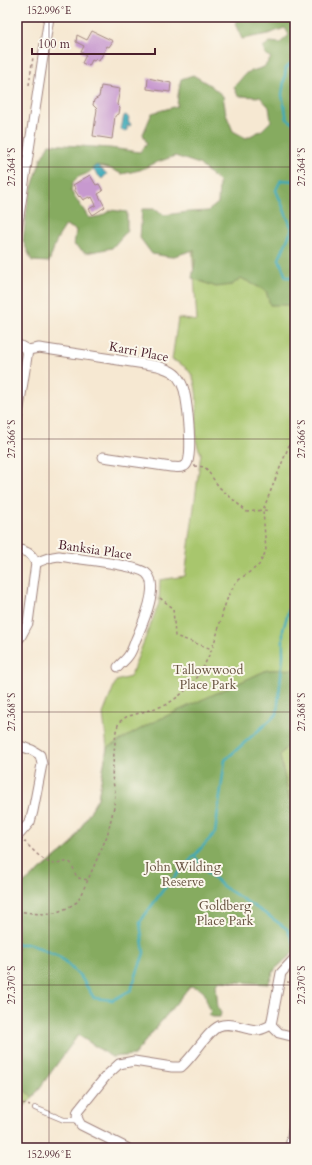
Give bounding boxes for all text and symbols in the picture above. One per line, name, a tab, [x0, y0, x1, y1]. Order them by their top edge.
text: 152.996°E	[27, 4, 71, 18]
scale bar	[32, 30, 155, 56]
text: 100 m	[38, 36, 71, 52]
text: 27.364°S	[5, 148, 19, 186]
text: 27.364°S	[295, 148, 309, 186]
street label: Karri Place	[108, 337, 170, 367]
text: 27.366°S	[5, 420, 19, 458]
text: 27.366°S	[295, 420, 309, 458]
street label: Banksia Place	[57, 536, 133, 564]
park label: Tallowwood Place Park	[173, 661, 243, 694]
text: 27.368°S	[5, 693, 19, 731]
text: 27.368°S	[295, 693, 309, 731]
park label: John Wilding Reserve	[143, 858, 222, 891]
park label: Goldberg Place Park	[197, 897, 254, 930]
text: 27.370°S	[5, 966, 19, 1004]
text: 27.370°S	[295, 966, 309, 1004]
text: 152.996°E	[27, 1148, 71, 1162]

